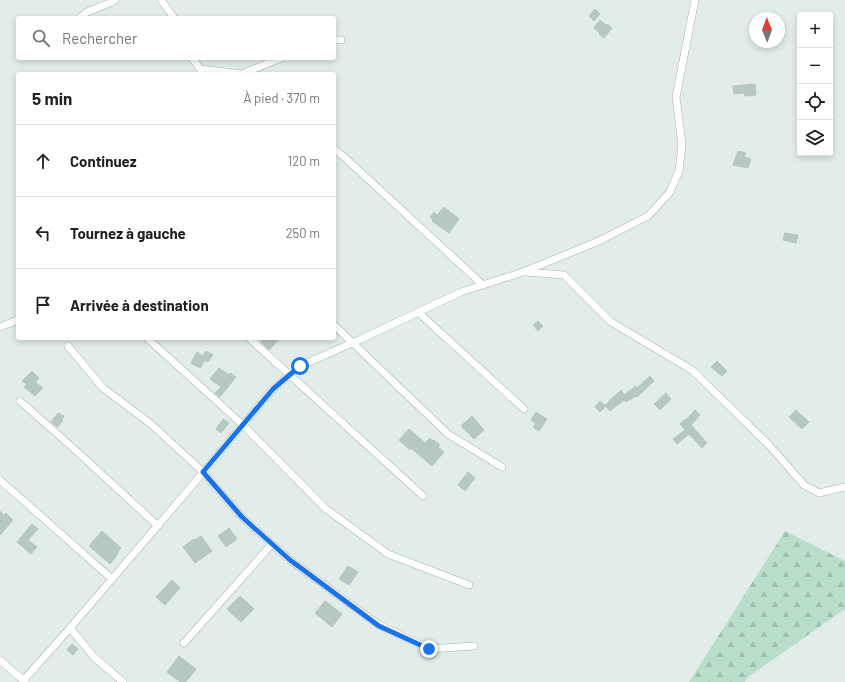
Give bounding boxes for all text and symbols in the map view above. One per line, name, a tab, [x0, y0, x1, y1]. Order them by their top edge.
north arrow	[749, 12, 785, 48]
map controls	[797, 12, 833, 156]
button: +	[797, 12, 833, 48]
search box	[16, 16, 336, 60]
icon: search	[30, 27, 52, 49]
text: Rechercher	[62, 29, 138, 47]
button: −	[797, 48, 833, 84]
button: locate	[797, 84, 833, 120]
text: 5 min	[32, 88, 72, 108]
text: À pied · 370 m	[244, 90, 320, 106]
button: layers	[797, 120, 833, 156]
icon: ahead	[32, 150, 54, 172]
text: Continuez	[70, 152, 137, 170]
text: 120 m	[288, 153, 320, 169]
icon: left	[32, 222, 54, 244]
text: Tournez à gauche	[70, 224, 186, 242]
text: 250 m	[286, 225, 320, 241]
icon: arrive	[32, 294, 54, 316]
text: Arrivée à destination	[70, 296, 209, 314]
route start	[291, 357, 309, 375]
route end	[420, 640, 438, 658]

